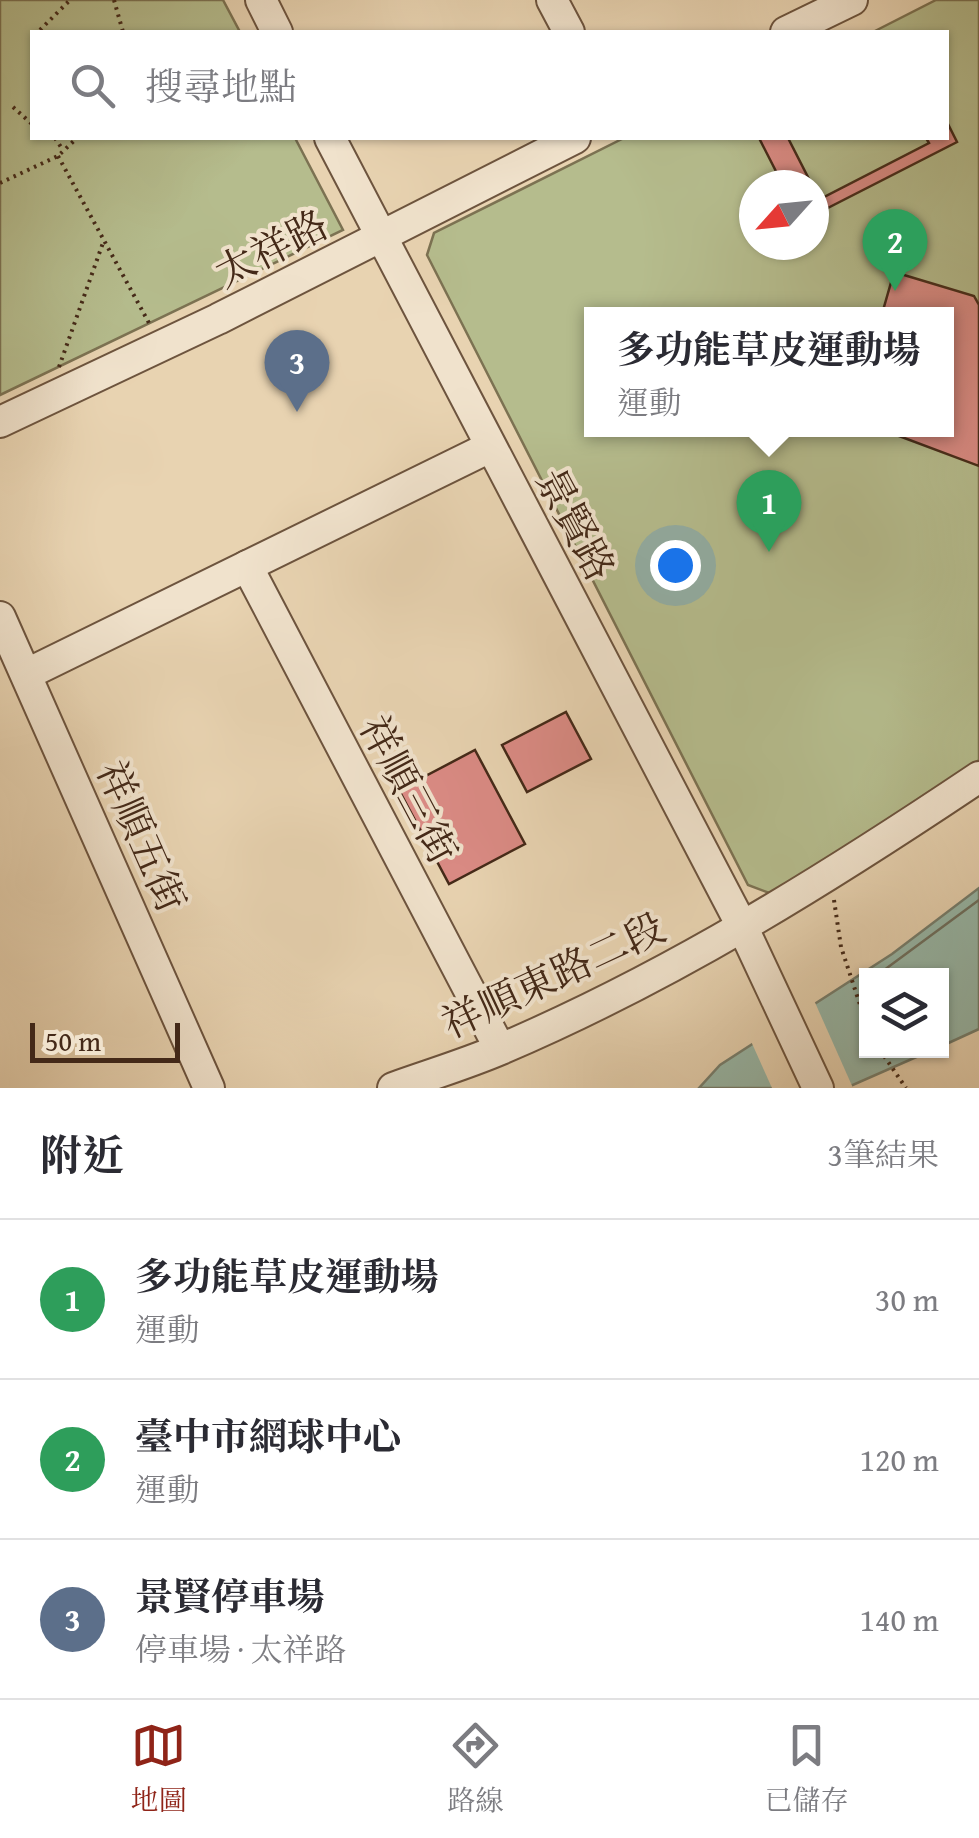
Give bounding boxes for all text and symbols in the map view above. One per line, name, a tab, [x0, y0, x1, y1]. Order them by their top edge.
search box	[30, 30, 949, 140]
icon: search	[65, 58, 120, 113]
text: 搜尋地點	[145, 58, 297, 114]
north arrow	[739, 170, 829, 260]
street label: 太祥路	[204, 194, 338, 302]
pin: 2	[862, 208, 928, 291]
popup	[584, 307, 954, 437]
text: 多功能草皮運動場	[617, 321, 921, 377]
pin: 3	[264, 330, 330, 412]
text: 運動	[617, 379, 681, 426]
street label: 景賢路	[522, 457, 630, 591]
pin: 1	[736, 470, 802, 552]
your location	[650, 540, 701, 591]
street label: 祥順三街	[345, 705, 473, 873]
street label: 祥順五街	[83, 751, 201, 921]
street label: 祥順東路二段	[432, 898, 674, 1052]
map controls	[859, 968, 949, 1058]
button: layers	[859, 968, 949, 1058]
scale bar	[30, 1018, 180, 1062]
text: 50 m	[45, 1020, 101, 1061]
text: 附近	[40, 1124, 124, 1185]
text: 3筆結果	[828, 1131, 939, 1178]
text: 多功能草皮運動場	[135, 1248, 439, 1304]
text: 1	[64, 1276, 81, 1323]
text: 30 m	[875, 1276, 939, 1323]
text: 運動	[135, 1306, 199, 1353]
text: 臺中市網球中心	[135, 1408, 401, 1464]
text: 2	[64, 1436, 81, 1483]
text: 120 m	[860, 1436, 939, 1483]
text: 運動	[135, 1466, 199, 1513]
text: 景賢停車場	[135, 1568, 325, 1624]
text: 3	[64, 1596, 81, 1643]
text: 140 m	[860, 1596, 939, 1643]
text: 停車場 · 太祥路	[135, 1626, 346, 1673]
tab: 地圖	[130, 1718, 187, 1820]
tab: 路線	[447, 1718, 504, 1820]
tab: 已儲存	[764, 1718, 849, 1820]

